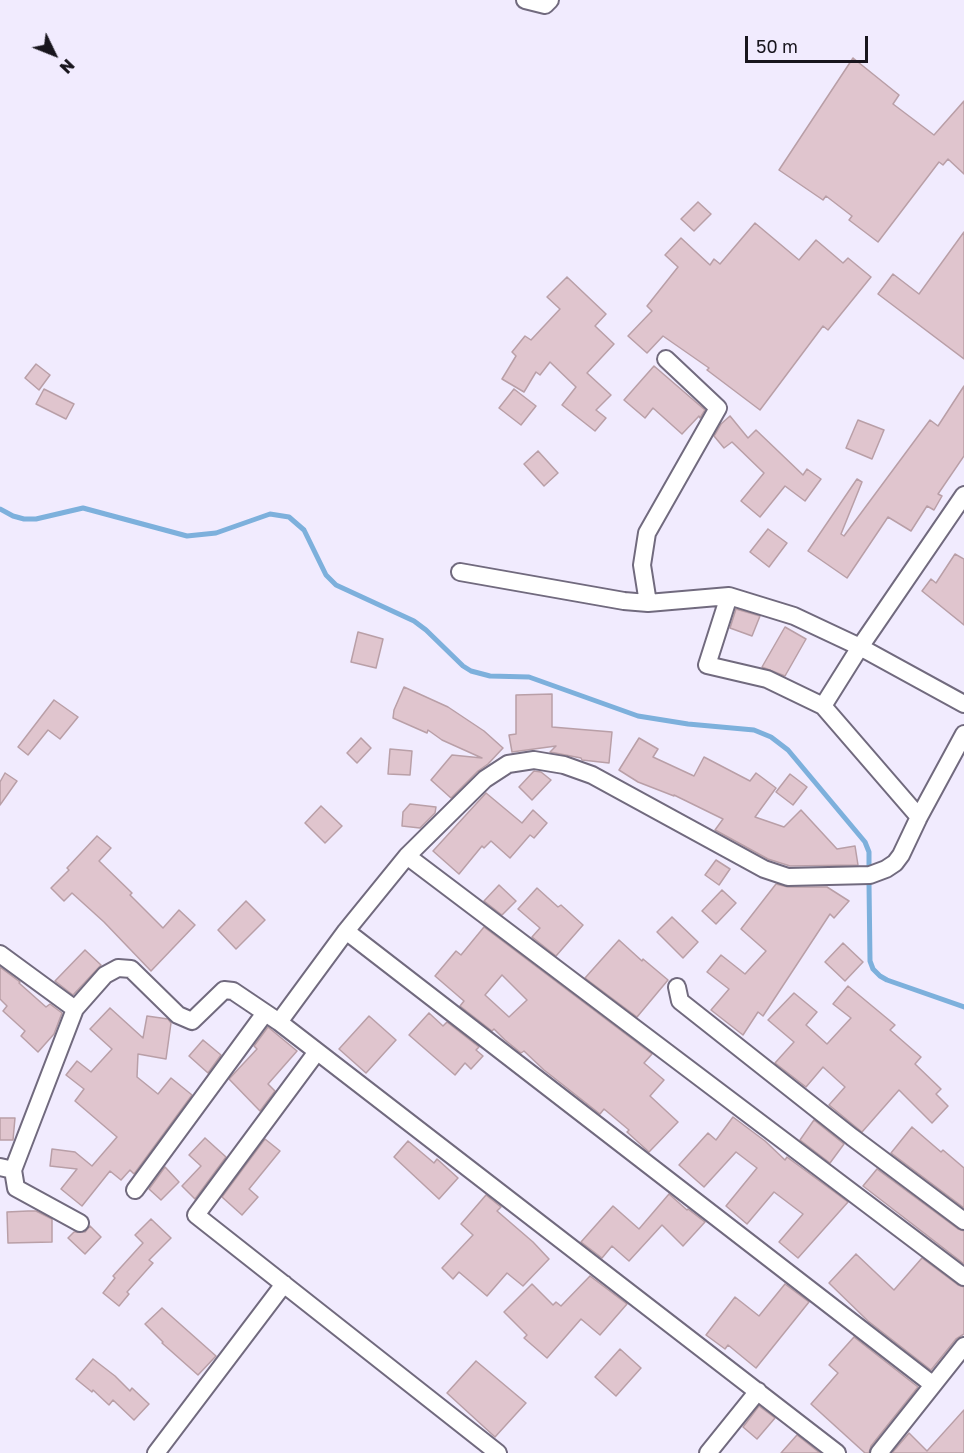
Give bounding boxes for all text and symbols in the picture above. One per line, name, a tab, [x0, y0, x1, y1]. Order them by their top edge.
north arrow	[24, 24, 84, 84]
scale bar	[748, 24, 871, 62]
text: 50 m	[756, 35, 798, 57]
text: N	[56, 55, 79, 78]

